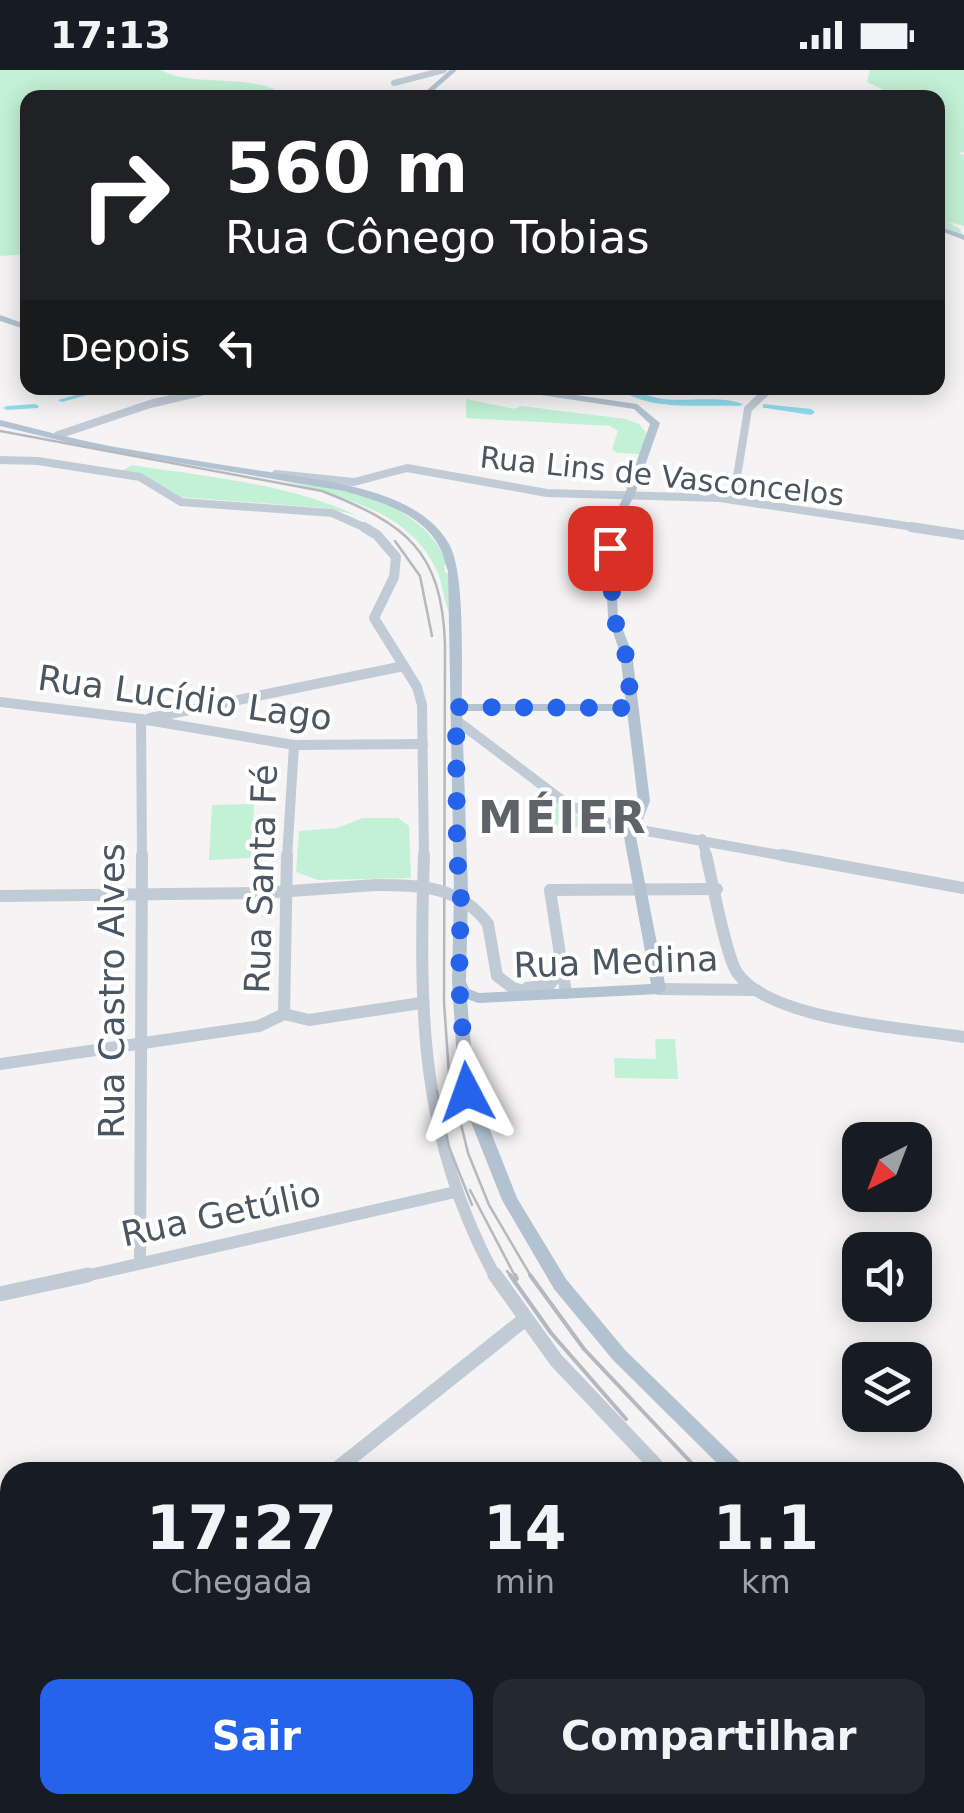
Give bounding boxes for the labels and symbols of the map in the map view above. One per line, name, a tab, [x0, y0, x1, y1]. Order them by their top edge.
street label: Rua Lins de Vasconcelos	[478, 439, 846, 513]
pin	[568, 506, 653, 591]
street label: Rua Lucídio Lago	[35, 658, 335, 738]
street label: Rua Santa Fé	[237, 764, 285, 994]
district label: MÉIER	[478, 791, 648, 844]
street label: Rua Castro Alves	[92, 843, 132, 1139]
street label: Rua Medina	[513, 938, 719, 986]
position arrow	[415, 1040, 519, 1144]
north arrow	[842, 1122, 932, 1212]
street label: Rua Getúlio	[118, 1173, 324, 1255]

